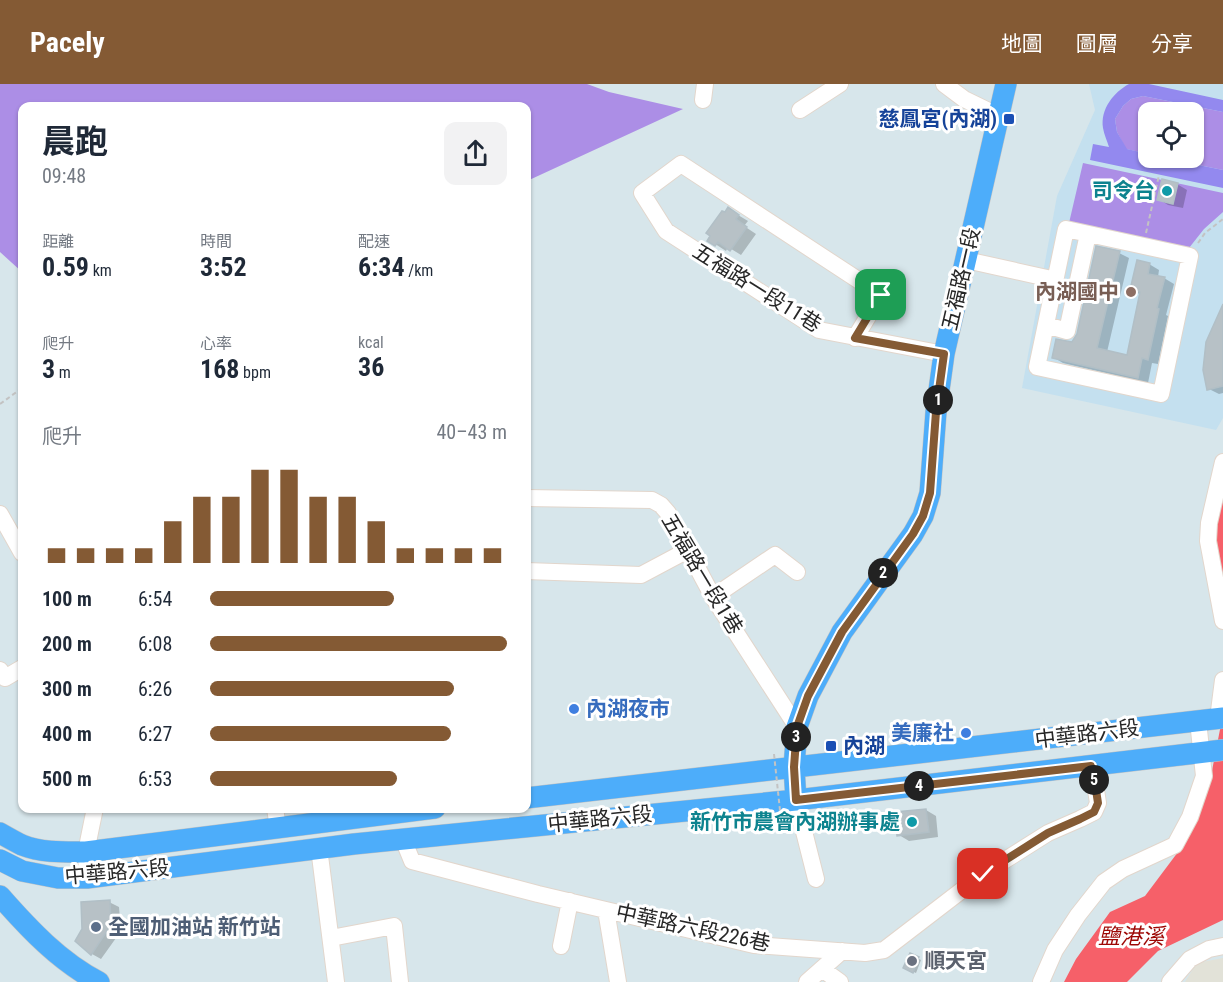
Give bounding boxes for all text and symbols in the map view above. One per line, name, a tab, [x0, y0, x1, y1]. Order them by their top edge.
text: Pacely	[30, 26, 105, 59]
text: 地圖	[1001, 32, 1043, 56]
text: 圖層	[1076, 32, 1118, 56]
text: 分享	[1151, 32, 1193, 56]
map controls	[1138, 102, 1204, 168]
button: locate	[1138, 102, 1204, 168]
place label: 慈鳳宮(內湖)	[878, 107, 997, 131]
marker: 慈鳳宮(內湖)	[1002, 112, 1016, 126]
text: 晨跑	[42, 122, 108, 161]
button: share	[444, 122, 507, 185]
text: 09:48	[42, 164, 86, 188]
place label: 司令台	[1092, 179, 1155, 203]
marker: 司令台	[1160, 184, 1174, 198]
street label: 五福路一段	[937, 225, 985, 333]
text: 距離	[42, 232, 74, 251]
text: 時間	[200, 232, 232, 251]
text: 配速	[358, 232, 390, 251]
street label: 五福路一段11巷	[688, 239, 826, 337]
text: 0.59	[42, 252, 89, 282]
text: 3:52	[200, 252, 247, 282]
text: 6:34	[358, 252, 405, 282]
text: km	[89, 261, 112, 280]
text: /km	[405, 261, 433, 280]
pin	[855, 269, 906, 320]
icon: arrive	[864, 278, 897, 311]
place label: 內湖國中	[1035, 280, 1119, 304]
marker: 內湖國中	[1124, 285, 1138, 299]
text: kcal	[358, 333, 384, 352]
text: 爬升	[42, 334, 74, 353]
text: 心率	[200, 334, 232, 353]
text: 36	[358, 352, 384, 382]
text: 3	[42, 354, 55, 384]
text: 168	[200, 354, 239, 384]
text: m	[55, 363, 71, 382]
text: bpm	[239, 363, 271, 382]
pin: 1	[923, 385, 953, 415]
text: 1	[934, 390, 942, 409]
text: 40–43 m	[436, 420, 507, 444]
text: 爬升	[42, 424, 82, 448]
street label: 五福路一段1巷	[657, 509, 747, 639]
pin: 2	[868, 558, 898, 588]
text: 2	[879, 563, 887, 582]
text: 100 m	[42, 587, 92, 611]
text: 6:54	[138, 587, 172, 611]
text: 200 m	[42, 632, 92, 656]
text: 6:08	[138, 632, 172, 656]
text: 300 m	[42, 677, 92, 701]
text: 6:26	[138, 677, 172, 701]
place label: 內湖夜市	[586, 697, 670, 721]
marker: 內湖夜市	[567, 702, 581, 716]
street label: 中華路六段	[1033, 716, 1141, 752]
place label: 美廉社	[891, 721, 954, 745]
text: 400 m	[42, 722, 92, 746]
text: 6:27	[138, 722, 172, 746]
pin: 3	[781, 722, 811, 752]
marker: 美廉社	[959, 726, 973, 740]
text: 3	[792, 727, 800, 746]
place label: 內湖	[843, 734, 885, 758]
marker: 內湖	[824, 739, 838, 753]
pin: 5	[1079, 765, 1109, 795]
text: 500 m	[42, 767, 92, 791]
text: 6:53	[138, 767, 172, 791]
text: 5	[1090, 770, 1098, 789]
pin: 4	[904, 771, 934, 801]
text: 4	[915, 776, 923, 795]
street label: 中華路六段	[547, 802, 653, 836]
place label: 新竹市農會內湖辦事處	[690, 810, 900, 834]
marker: 新竹市農會內湖辦事處	[905, 815, 919, 829]
pin	[957, 848, 1008, 899]
street label: 中華路六段	[64, 855, 170, 889]
icon: check	[966, 857, 999, 890]
street label: 中華路六段226巷	[614, 900, 772, 956]
place label: 全國加油站 新竹站	[108, 915, 281, 939]
marker: 全國加油站 新竹站	[89, 920, 103, 934]
water label: 鹽港溪	[1098, 924, 1167, 949]
place label: 順天宮	[924, 949, 987, 973]
marker: 順天宮	[905, 954, 919, 968]

